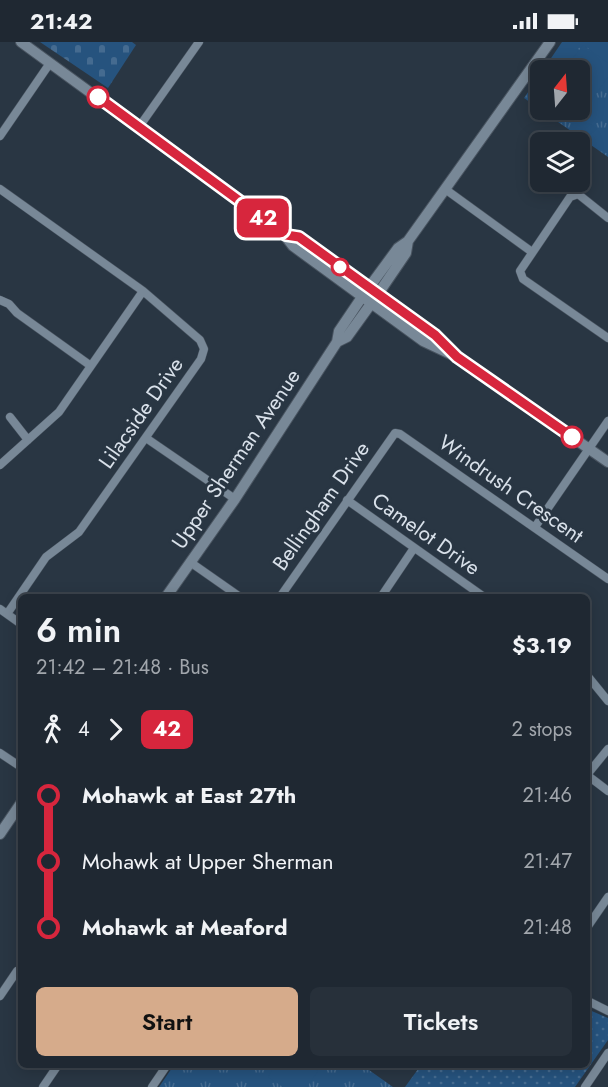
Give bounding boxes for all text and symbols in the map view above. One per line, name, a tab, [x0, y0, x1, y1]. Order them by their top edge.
text: 21:42	[30, 5, 93, 37]
north arrow	[530, 60, 590, 120]
map controls	[530, 60, 590, 192]
unlabelled marker	[87, 86, 109, 108]
button: layers	[530, 132, 590, 192]
line badge: 42	[236, 198, 290, 237]
text: 42	[249, 203, 277, 233]
unlabelled marker	[331, 258, 349, 276]
street label: Lilacside Drive	[92, 351, 191, 475]
street label: Upper Sherman Avenue	[165, 363, 308, 555]
unlabelled marker	[561, 426, 583, 448]
street label: Windrush Crescent	[432, 428, 590, 550]
street label: Bellingham Drive	[265, 435, 377, 577]
street label: Camelot Drive	[366, 486, 486, 583]
text: 6 min	[36, 607, 121, 654]
text: $3.19	[512, 629, 572, 661]
text: 21:42 – 21:48 · Bus	[36, 653, 209, 682]
icon: walk	[36, 713, 69, 746]
icon: forward	[99, 713, 132, 746]
text: 42	[153, 714, 181, 744]
text: 4	[78, 715, 90, 744]
text: 2 stops	[511, 715, 572, 744]
text: Mohawk at East 27th	[82, 779, 296, 811]
text: 21:46	[522, 781, 572, 810]
text: Mohawk at Upper Sherman	[82, 845, 334, 877]
text: 21:47	[523, 847, 572, 876]
text: Mohawk at Meaford	[82, 911, 288, 943]
text: 21:48	[523, 913, 572, 942]
button: Start	[36, 987, 298, 1056]
button: Tickets	[310, 987, 572, 1056]

